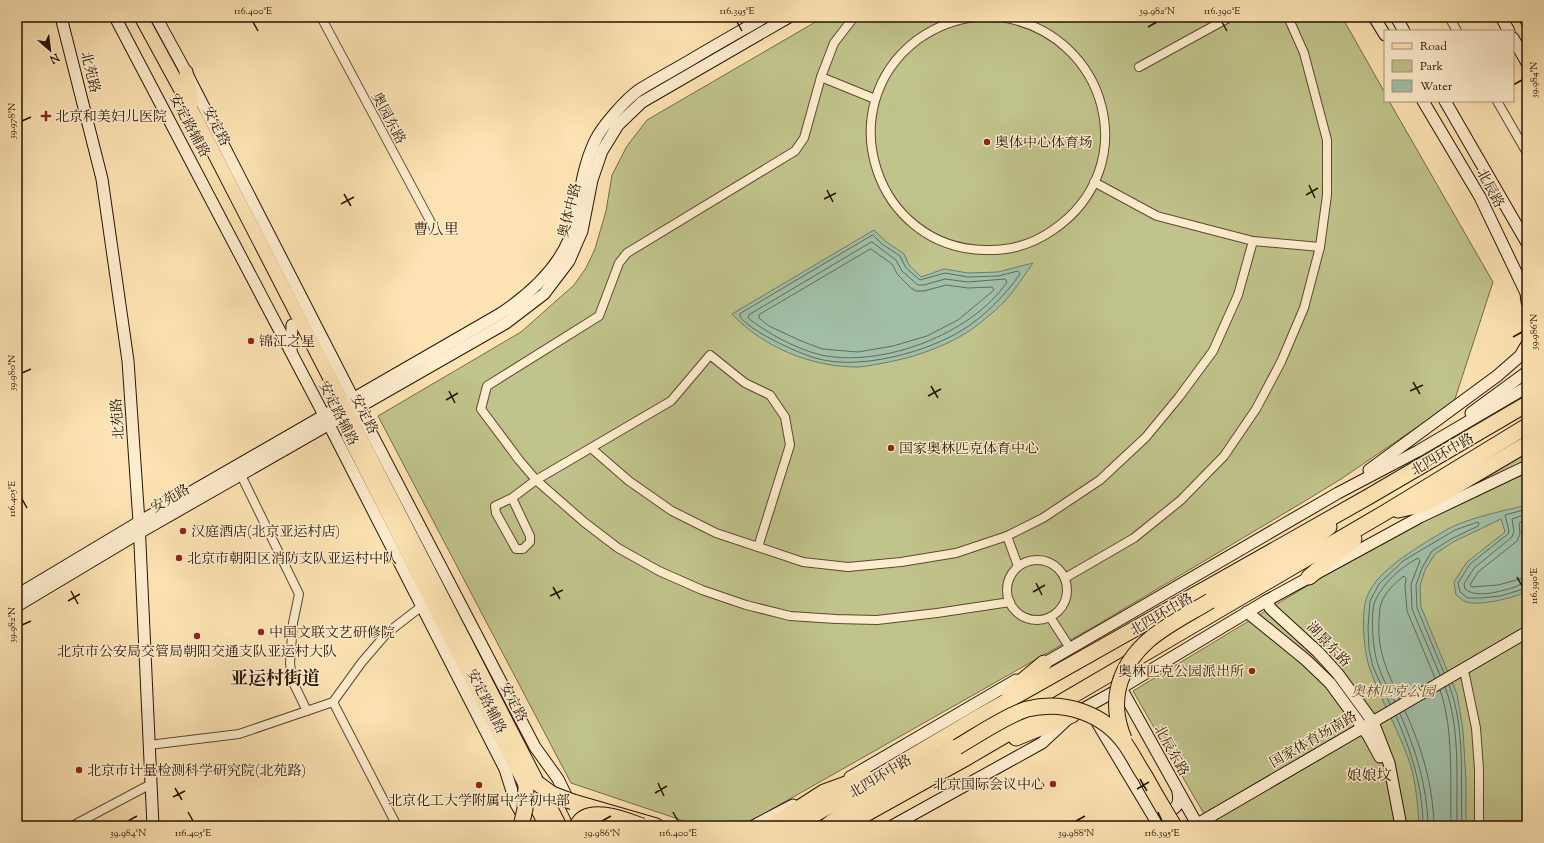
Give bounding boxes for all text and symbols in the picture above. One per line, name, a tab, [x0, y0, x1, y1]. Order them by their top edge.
text: 116.400°E	[234, 4, 272, 19]
text: 116.395°E	[719, 4, 755, 19]
text: 39.982°N	[1139, 4, 1175, 19]
text: 116.390°E	[1204, 4, 1240, 19]
north arrow	[30, 30, 70, 70]
legend	[1384, 30, 1514, 102]
text: Road	[1420, 38, 1447, 56]
text: N	[46, 48, 63, 67]
street label: 北苑路	[74, 50, 104, 95]
text: Park	[1420, 58, 1443, 76]
text: 39.984°N	[1527, 62, 1542, 98]
text: Water	[1420, 78, 1453, 96]
street label: 安定路辅路	[166, 90, 214, 160]
street label: 奥园东路	[365, 90, 409, 148]
text: 39.978°N	[5, 103, 20, 139]
street label: 安定路	[200, 103, 234, 149]
place label: 北京和美妇儿医院	[55, 108, 167, 128]
marker: 北京和美妇儿医院	[40, 110, 52, 122]
place label: 奥体中心体育场	[995, 134, 1093, 154]
marker: 奥体中心体育场	[982, 137, 992, 147]
street label: 北辰路	[1471, 166, 1508, 212]
street label: 奥体中路	[554, 181, 587, 240]
district label: 曹八里	[413, 220, 459, 241]
text: 39.986°N	[1527, 314, 1542, 350]
place label: 锦江之星	[259, 333, 315, 353]
marker: 锦江之星	[246, 336, 256, 346]
text: 39.980°N	[5, 355, 20, 391]
street label: 安定路辅路	[316, 378, 362, 448]
street label: 安定路	[348, 391, 382, 437]
street label: 北苑路	[108, 397, 130, 441]
street label: 北四环中路	[1408, 430, 1478, 482]
place label: 国家奥林匹克体育中心	[899, 440, 1039, 460]
marker: 国家奥林匹克体育中心	[886, 443, 896, 453]
text: 116.405°E	[5, 481, 20, 517]
street label: 安苑路	[148, 481, 194, 519]
place label: 汉庭酒店(北京亚运村店)	[191, 523, 340, 543]
marker: 汉庭酒店(北京亚运村店)	[178, 526, 188, 536]
place label: 北京市朝阳区消防支队亚运村中队	[187, 550, 397, 570]
marker: 北京市朝阳区消防支队亚运村中队	[174, 553, 184, 563]
text: 116.390°E	[1527, 568, 1542, 604]
street label: 北四环中路	[1127, 590, 1197, 642]
text: 39.982°N	[5, 607, 20, 643]
street label: 湖景东路	[1301, 618, 1354, 672]
place label: 中国文联文艺研修院	[269, 624, 395, 644]
marker: 中国文联文艺研修院	[256, 627, 266, 637]
marker: 北京市公安局交管局朝阳交通支队亚运村大队	[192, 631, 202, 641]
place label: 北京市公安局交管局朝阳交通支队亚运村大队	[57, 643, 337, 663]
place label: 奥林匹克公园派出所	[1118, 663, 1244, 683]
street label: 安定路辅路	[460, 666, 510, 738]
marker: 奥林匹克公园派出所	[1247, 666, 1257, 676]
district label: 亚运村街道	[230, 667, 320, 693]
street label: 安定路	[494, 680, 531, 726]
park label: 奥林匹克公园	[1351, 683, 1437, 703]
street label: 国家体育场南路	[1267, 708, 1361, 774]
street label: 北辰东路	[1148, 722, 1193, 780]
street label: 北四环中路	[846, 751, 916, 804]
place label: 北京市计量检测科学研究院(北苑路)	[87, 762, 306, 782]
marker: 北京市计量检测科学研究院(北苑路)	[74, 765, 84, 775]
district label: 娘娘坟	[1346, 766, 1392, 787]
place label: 北京国际会议中心	[933, 776, 1045, 796]
marker: 北京国际会议中心	[1048, 779, 1058, 789]
marker: 北京化工大学附属中学初中部	[474, 780, 484, 790]
place label: 北京化工大学附属中学初中部	[388, 792, 570, 812]
text: 39.984°N	[110, 826, 146, 841]
text: 116.405°E	[175, 826, 211, 841]
text: 39.986°N	[584, 826, 620, 841]
text: 116.400°E	[659, 826, 697, 841]
text: 39.988°N	[1058, 826, 1094, 841]
text: 116.395°E	[1144, 826, 1180, 841]

